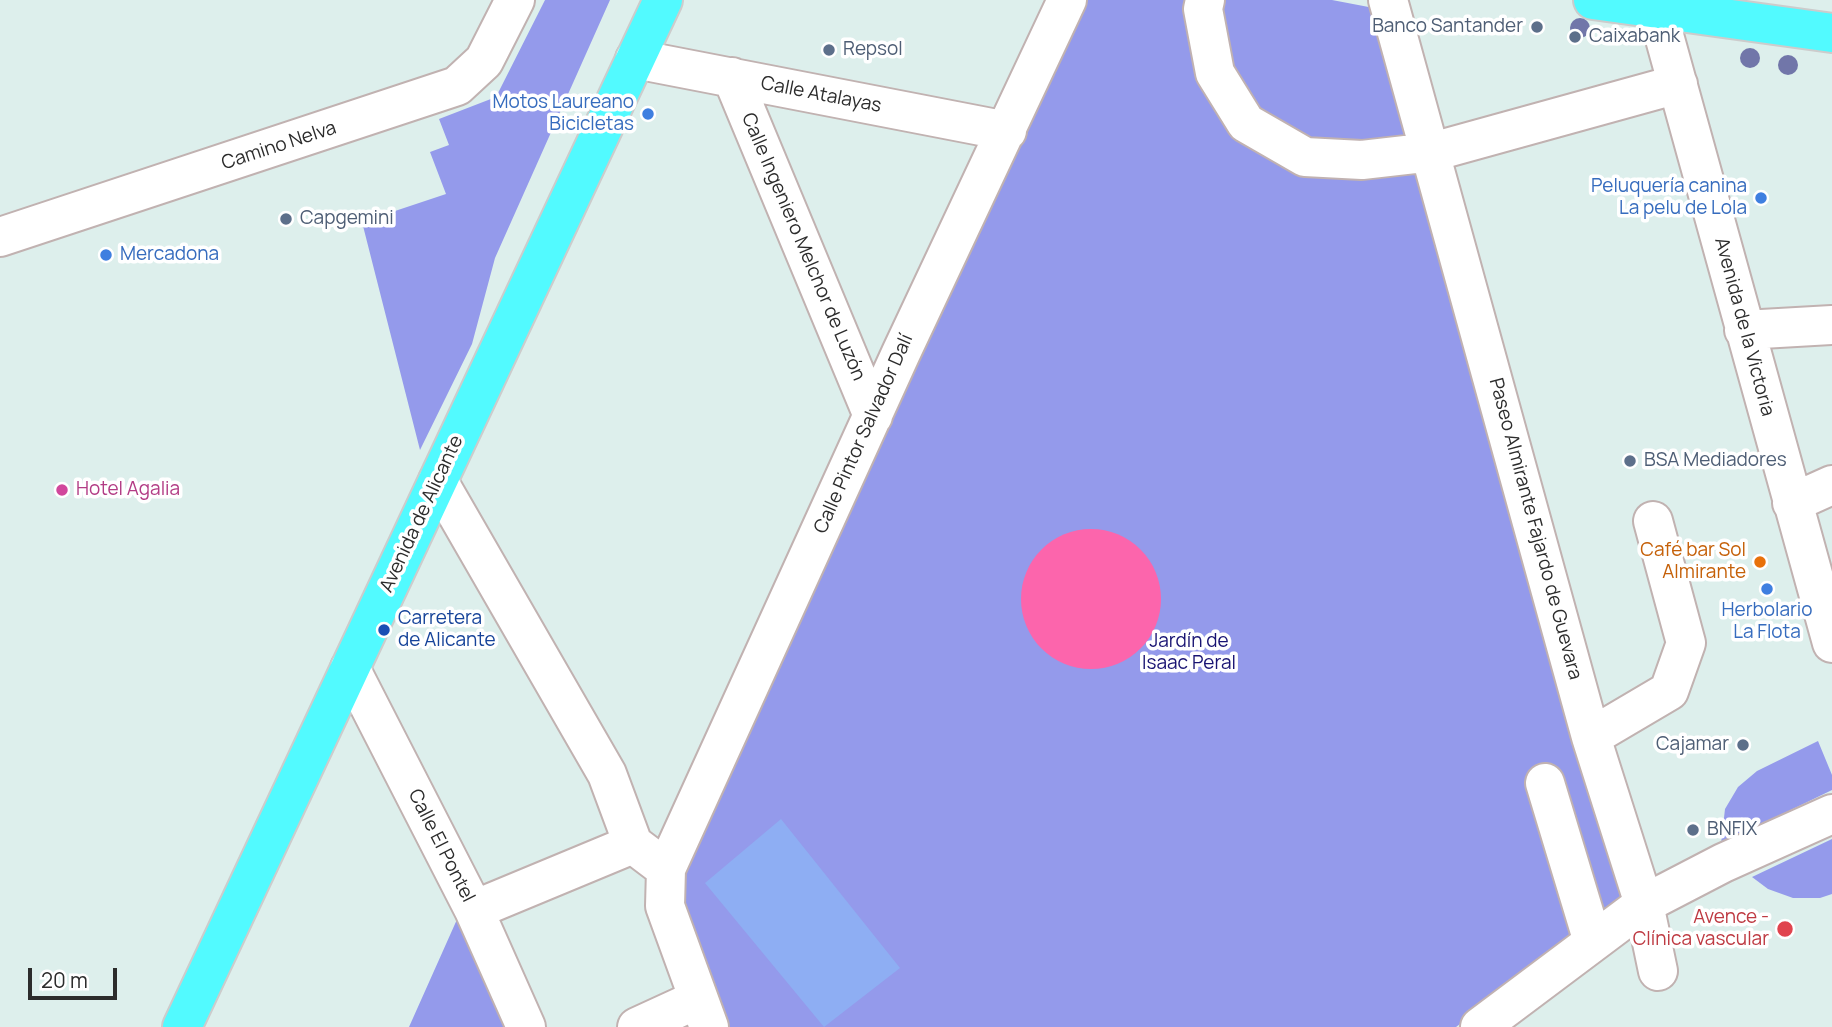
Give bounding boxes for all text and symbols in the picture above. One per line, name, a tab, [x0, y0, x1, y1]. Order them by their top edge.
place label: Banco Santander	[1372, 16, 1523, 38]
marker: Banco Santander	[1529, 19, 1545, 35]
place label: Caixabank	[1589, 26, 1680, 48]
marker: Caixabank	[1567, 29, 1583, 45]
place label: Repsol	[843, 39, 903, 61]
marker: Repsol	[821, 42, 837, 58]
street label: Calle Atalayas	[759, 72, 883, 118]
place label: Motos Laureano Bicicletas	[493, 92, 634, 136]
marker: Motos Laureano Bicicletas	[640, 106, 656, 122]
street label: Calle Ingeniero Melchor de Luzón	[736, 110, 870, 384]
street label: Camino Nelva	[219, 117, 339, 175]
place label: Peluquería canina La pelu de Lola	[1591, 176, 1747, 220]
marker: Peluquería canina La pelu de Lola	[1753, 190, 1769, 206]
place label: Capgemini	[300, 208, 394, 230]
marker: Capgemini	[278, 211, 294, 227]
street label: Avenida de la Victoria	[1709, 235, 1779, 419]
place label: Mercadona	[120, 244, 219, 266]
marker: Mercadona	[98, 247, 114, 263]
street label: Calle Pintor Salvador Dalí	[810, 331, 918, 537]
street label: Paseo Almirante Fajardo de Guevara	[1484, 376, 1586, 682]
street label: Avenida de Alicante	[376, 432, 468, 596]
place label: BSA Mediadores	[1644, 450, 1787, 472]
marker: BSA Mediadores	[1622, 453, 1638, 469]
place label: Hotel Agalia	[76, 479, 180, 501]
marker: Hotel Agalia	[54, 482, 70, 498]
place label: Café bar Sol Almirante	[1640, 540, 1746, 584]
marker: Café bar Sol Almirante	[1752, 554, 1768, 570]
marker: Herbolario La Flota	[1759, 581, 1775, 597]
place label: Herbolario La Flota	[1722, 600, 1812, 644]
place label: Carretera de Alicante	[398, 608, 496, 652]
marker: Carretera de Alicante	[376, 622, 392, 638]
park label: Jardín de Isaac Peral	[1142, 631, 1236, 675]
place label: Cajamar	[1656, 734, 1729, 756]
marker: Cajamar	[1735, 737, 1751, 753]
street label: Calle El Pontel	[403, 786, 479, 906]
place label: BNFIX	[1707, 819, 1757, 841]
marker: BNFIX	[1685, 822, 1701, 838]
place label: Avence - Clínica vascular	[1633, 907, 1769, 951]
marker: Avence - Clínica vascular	[1775, 919, 1795, 939]
scale bar	[32, 954, 121, 998]
text: 20 m	[41, 966, 88, 994]

